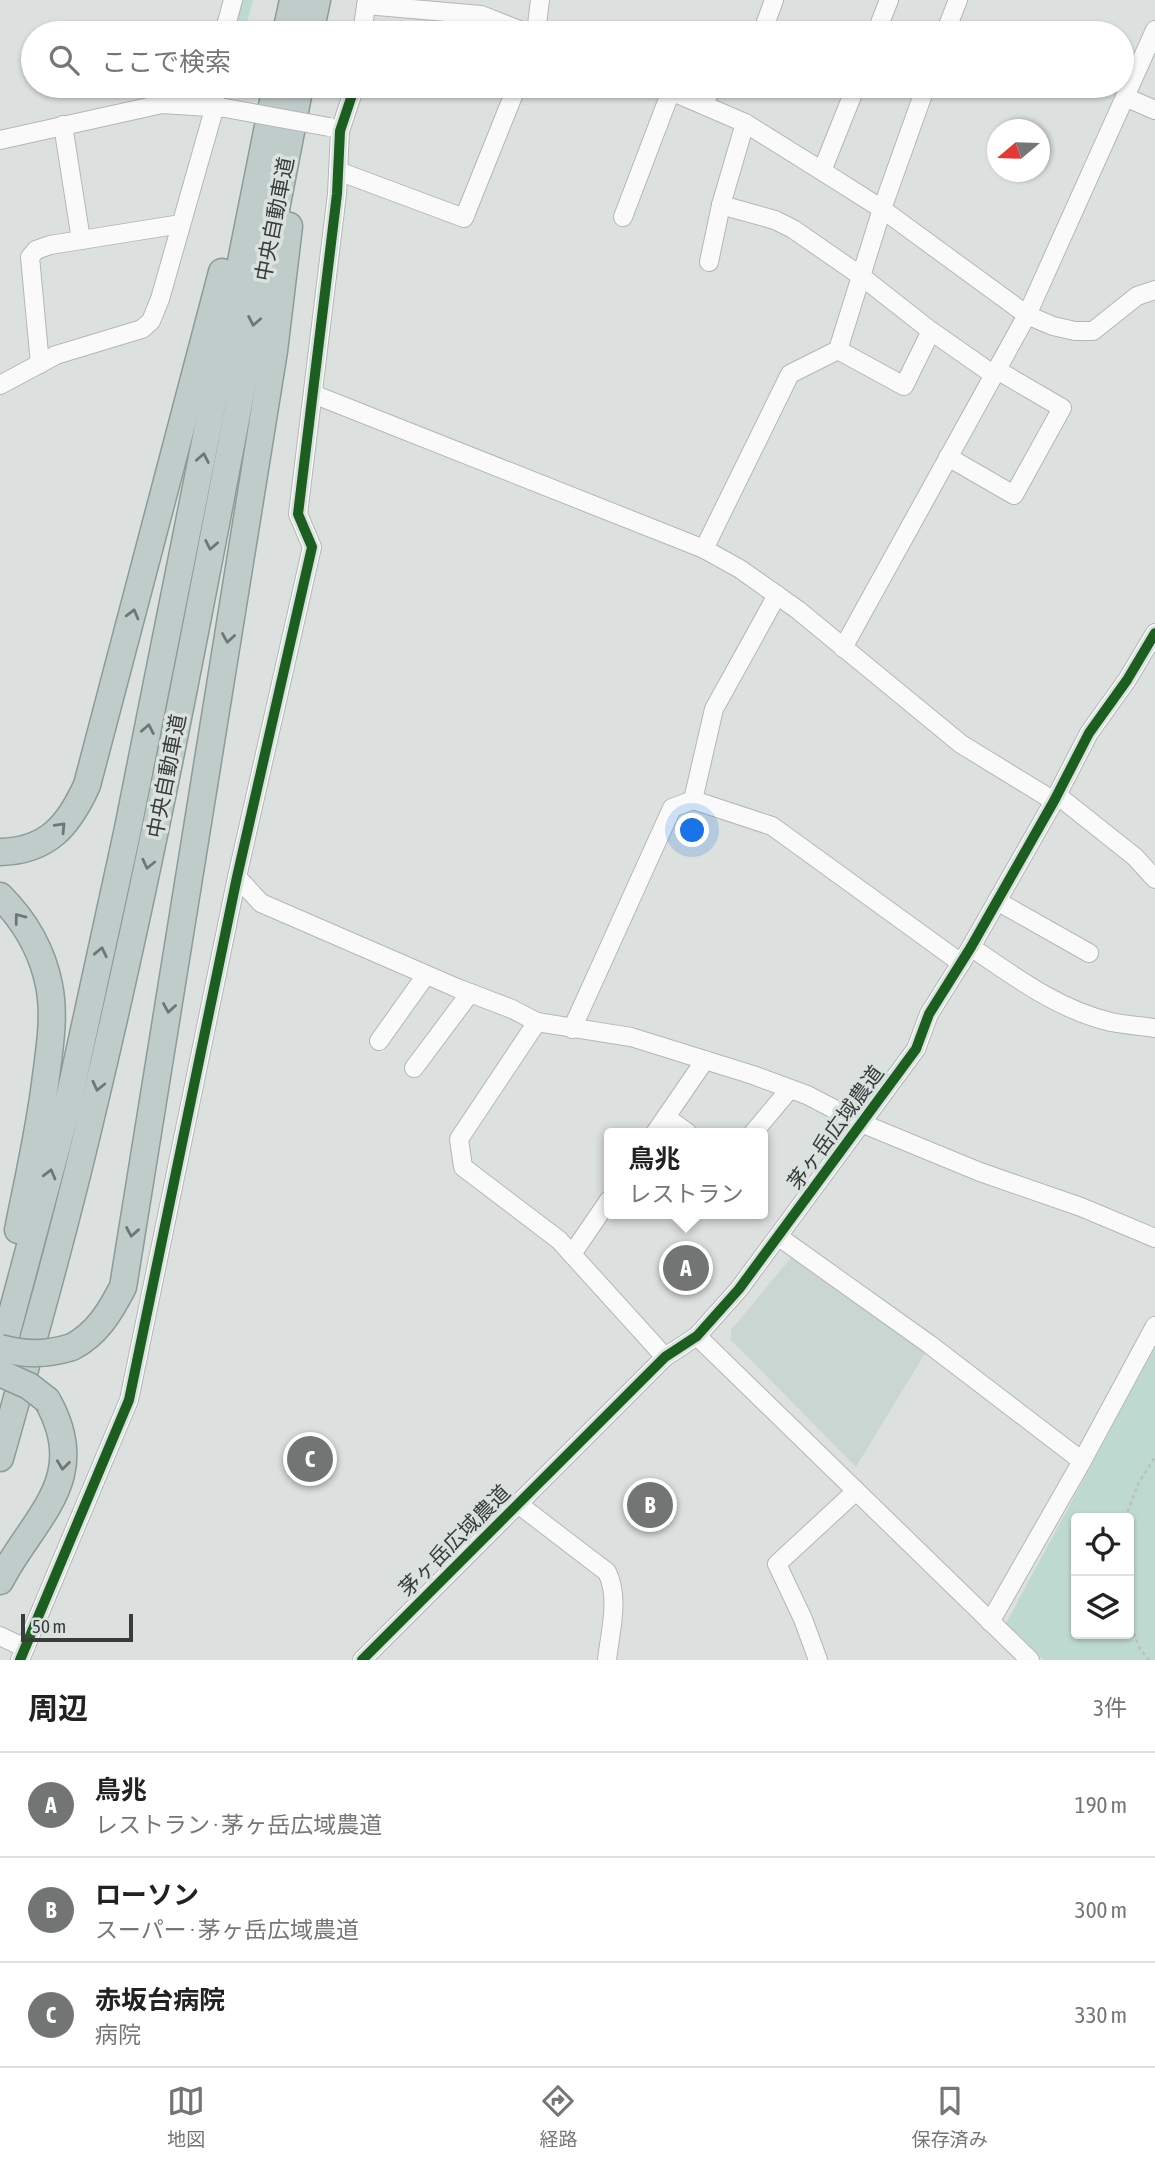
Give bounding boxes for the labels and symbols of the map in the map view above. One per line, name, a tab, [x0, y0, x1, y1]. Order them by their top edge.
north arrow	[987, 119, 1050, 182]
street label: 中央自動車道	[250, 155, 298, 283]
one-way arrow	[248, 315, 263, 327]
one-way arrow	[194, 452, 209, 464]
one-way arrow	[205, 539, 220, 551]
one-way arrow	[124, 608, 139, 620]
one-way arrow	[221, 632, 236, 644]
street label: 中央自動車道	[142, 712, 190, 840]
one-way arrow	[140, 723, 155, 735]
your location	[675, 813, 709, 847]
one-way arrow	[53, 823, 66, 836]
one-way arrow	[141, 858, 156, 870]
one-way arrow	[15, 913, 27, 926]
one-way arrow	[93, 946, 108, 958]
one-way arrow	[162, 1002, 177, 1014]
street label: 茅ヶ岳広域農道	[782, 1060, 888, 1194]
one-way arrow	[92, 1080, 107, 1092]
one-way arrow	[42, 1168, 56, 1180]
one-way arrow	[125, 1227, 140, 1238]
pin: A	[663, 1242, 709, 1294]
pin: C	[287, 1433, 333, 1485]
one-way arrow	[56, 1459, 71, 1471]
pin: B	[627, 1479, 673, 1531]
street label: 茅ヶ岳広域農道	[394, 1480, 514, 1600]
scale bar	[21, 1611, 133, 1643]

